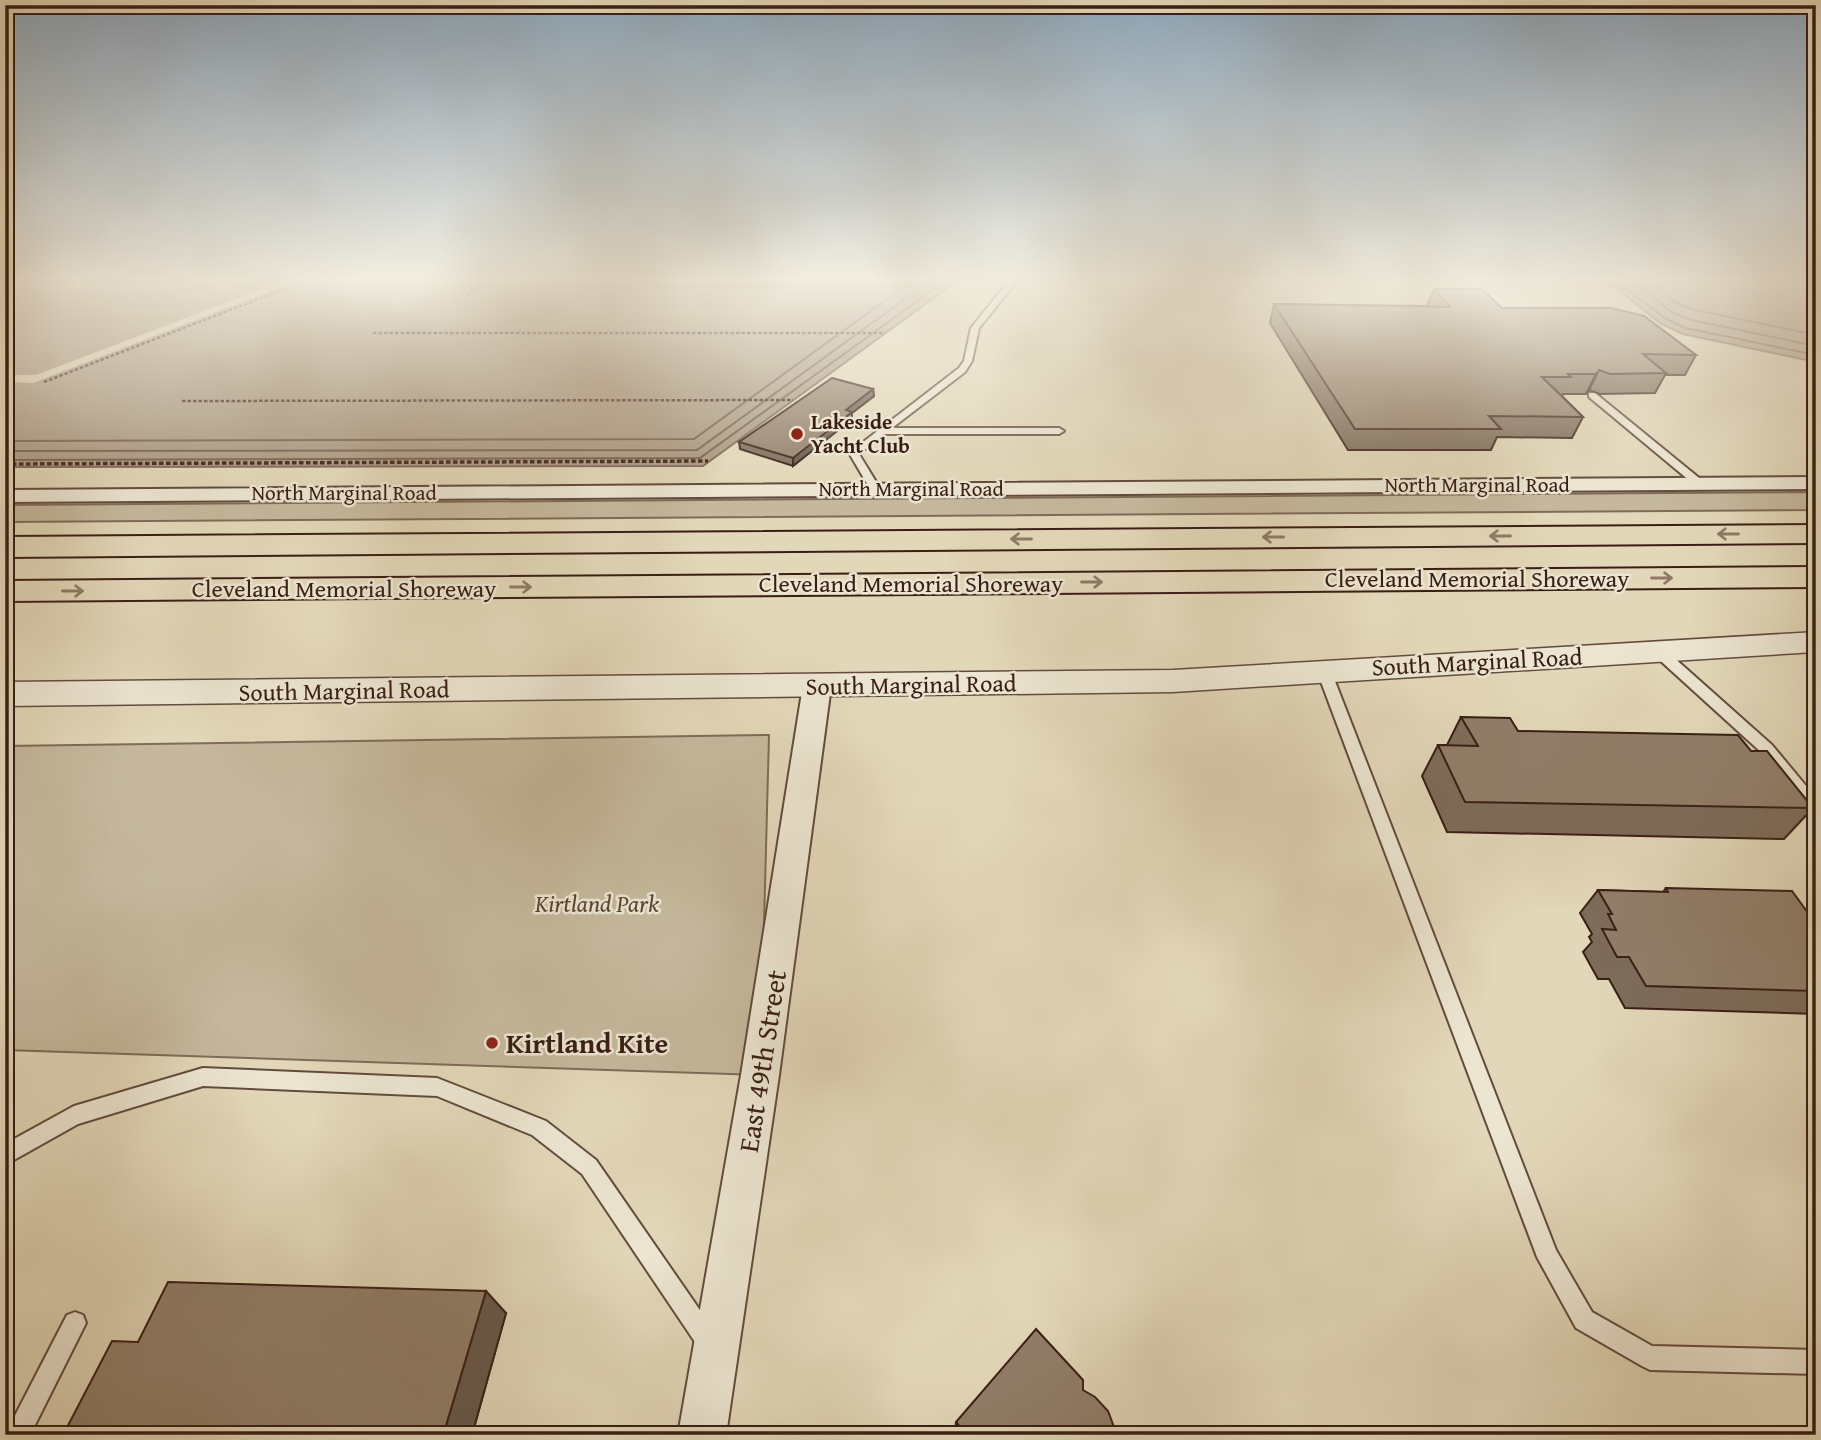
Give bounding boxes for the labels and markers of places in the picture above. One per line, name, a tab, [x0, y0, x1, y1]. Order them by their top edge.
place label: Lakeside Yacht Club	[811, 406, 910, 461]
marker: Lakeside Yacht Club	[789, 426, 805, 442]
place label: Kirtland Kite	[506, 1022, 668, 1063]
marker: Kirtland Kite	[484, 1035, 500, 1051]

